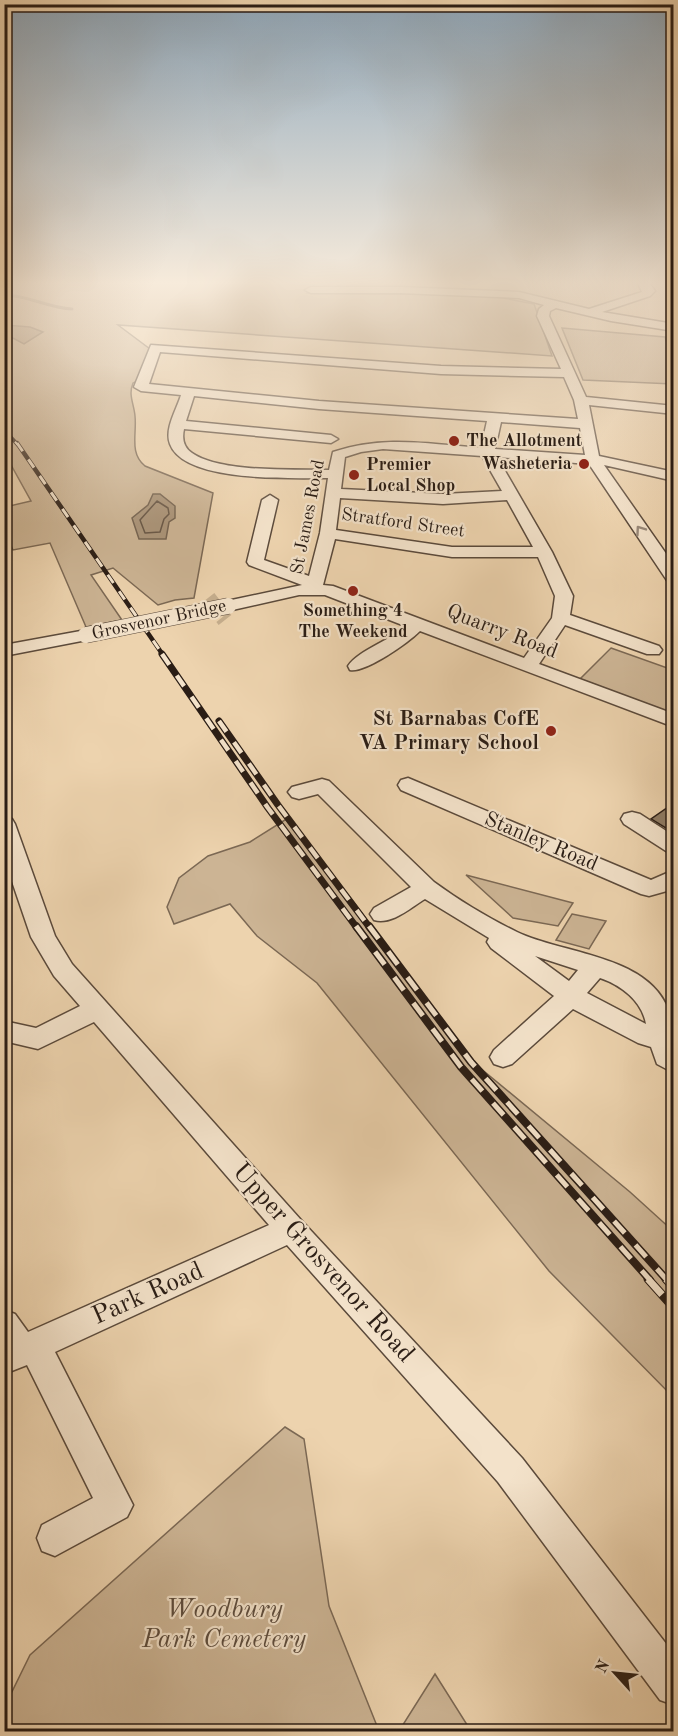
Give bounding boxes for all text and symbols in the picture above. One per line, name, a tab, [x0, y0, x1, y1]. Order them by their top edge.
place label: The Allotment	[466, 432, 583, 450]
marker: The Allotment	[447, 434, 461, 448]
place label: Washeteria	[482, 455, 572, 473]
place label: Premier Local Shop	[366, 456, 455, 495]
marker: Washeteria	[577, 457, 591, 471]
street label: St James Road	[288, 458, 328, 576]
marker: Premier Local Shop	[347, 468, 361, 482]
street label: Stratford Street	[340, 505, 466, 541]
one-way arrow	[636, 525, 647, 536]
marker: Something 4 The Weekend	[346, 584, 360, 598]
street label: Grosvenor Bridge	[90, 597, 228, 643]
street label: Quarry Road	[443, 601, 561, 663]
place label: Something 4 The Weekend	[298, 602, 408, 641]
place label: St Barnabas CofE VA Primary School	[359, 709, 539, 754]
marker: St Barnabas CofE VA Primary School	[544, 724, 558, 738]
street label: Stanley Road	[481, 809, 601, 875]
street label: Upper Grosvenor Road	[227, 1158, 419, 1368]
street label: Park Road	[88, 1258, 208, 1330]
park label: Woodbury Park Cemetery	[141, 1597, 307, 1653]
north arrow	[585, 1643, 645, 1703]
text: N	[594, 1657, 614, 1676]

